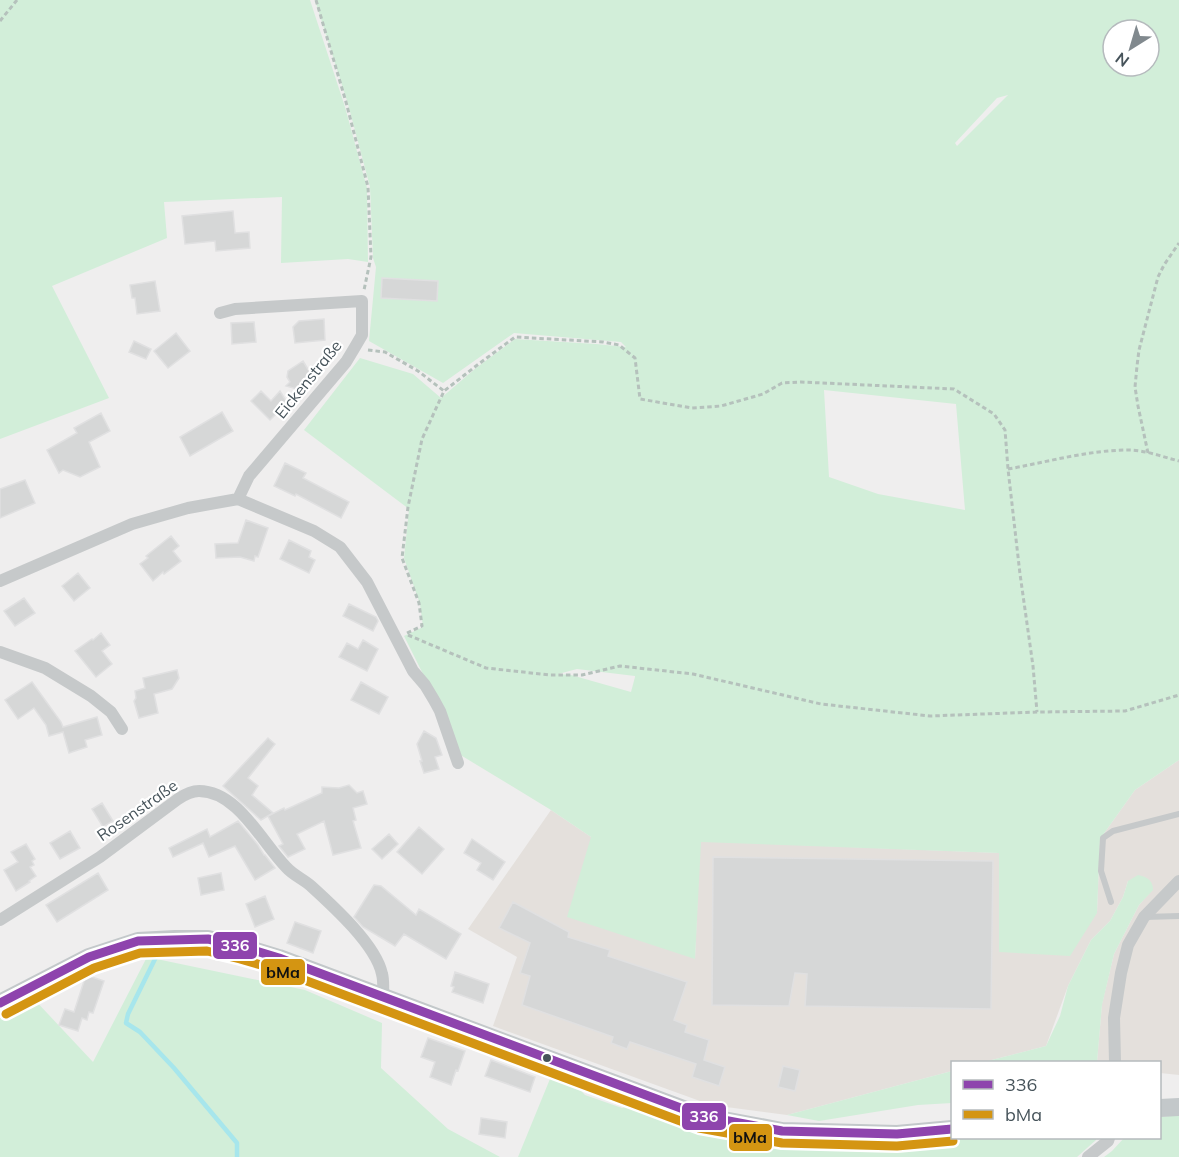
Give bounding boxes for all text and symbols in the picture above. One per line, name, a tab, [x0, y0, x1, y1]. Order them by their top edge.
north arrow	[1101, 18, 1161, 78]
text: N	[1111, 48, 1133, 72]
street label: Eickenstraße	[270, 336, 346, 422]
street label: Rosenstraße	[93, 775, 181, 845]
line badge: 336	[212, 931, 258, 960]
text: 336	[221, 935, 250, 955]
line badge: bMa	[260, 958, 306, 986]
text: bMa	[266, 962, 300, 982]
unlabelled marker	[541, 1052, 553, 1064]
legend	[951, 1061, 1161, 1139]
text: 336	[1005, 1073, 1037, 1096]
line badge: 336	[681, 1102, 727, 1131]
text: bMa	[1005, 1103, 1042, 1126]
text: 336	[690, 1106, 719, 1126]
line badge: bMa	[728, 1123, 773, 1152]
text: bMa	[733, 1127, 767, 1147]

